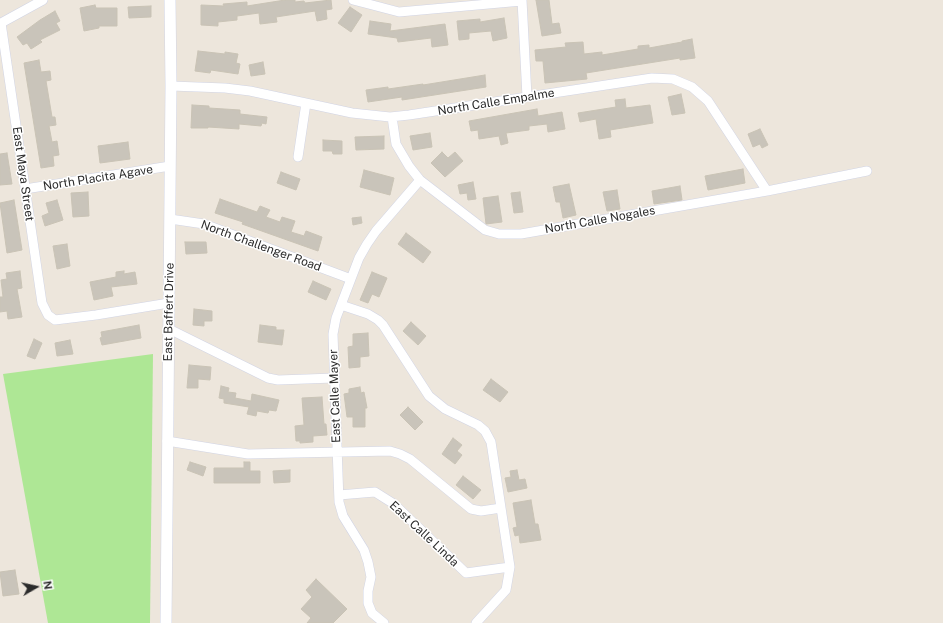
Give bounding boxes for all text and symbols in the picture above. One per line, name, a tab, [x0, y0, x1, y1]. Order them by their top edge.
street label: North Calle Empalme	[436, 86, 556, 118]
street label: East Maya Street	[9, 126, 37, 222]
street label: North Placita Agave	[42, 162, 154, 194]
street label: North Calle Nogales	[544, 203, 656, 237]
street label: North Challenger Road	[199, 217, 323, 275]
street label: East Baffert Drive	[161, 263, 177, 361]
street label: East Calle Mayer	[326, 349, 344, 443]
street label: East Calle Linda	[386, 498, 462, 570]
north arrow	[16, 567, 56, 607]
text: N	[41, 580, 54, 590]

